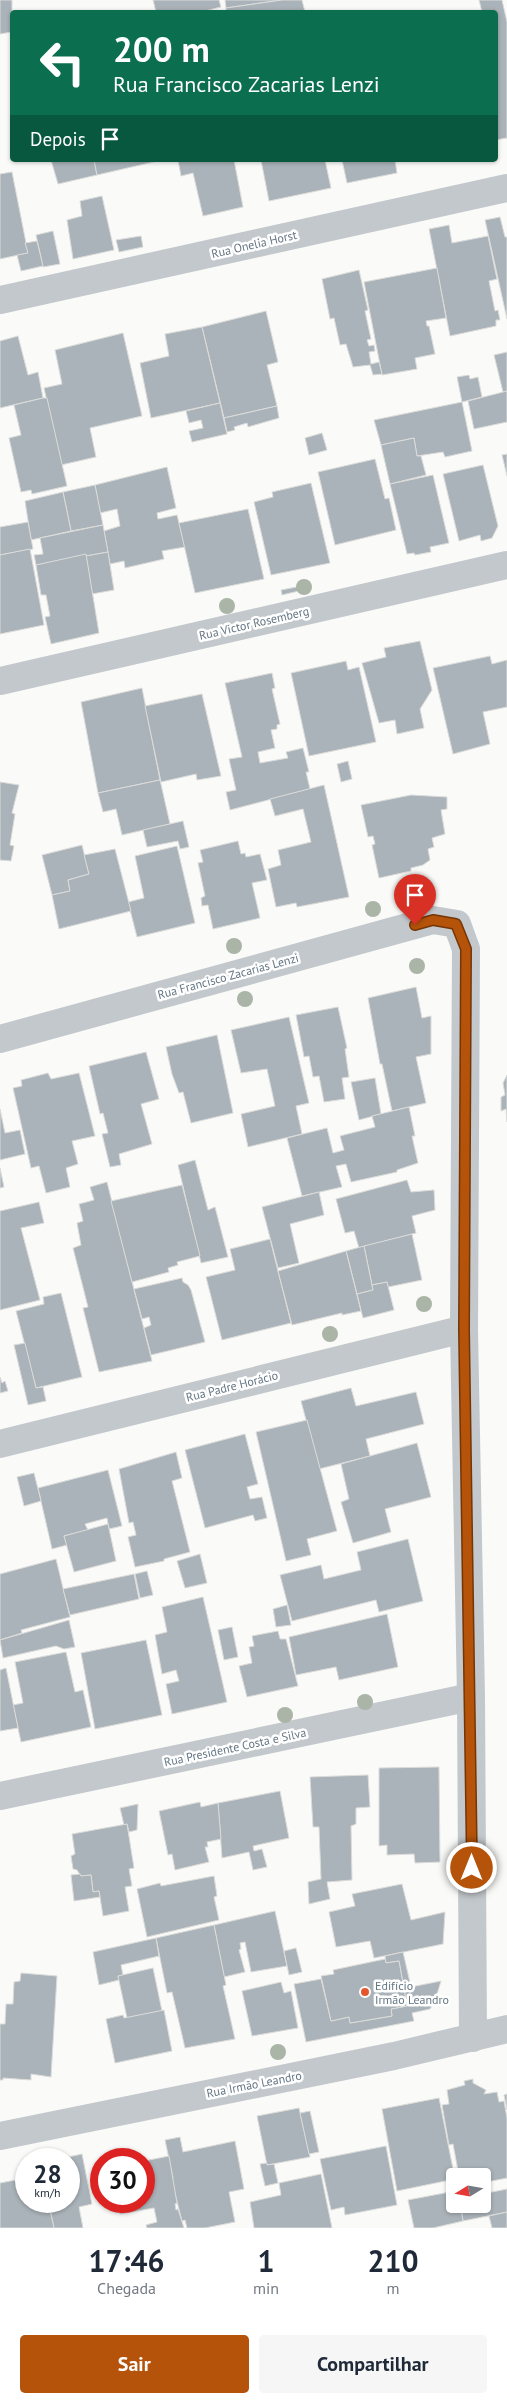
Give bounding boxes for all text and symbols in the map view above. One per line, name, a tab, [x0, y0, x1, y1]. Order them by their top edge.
text: 200 m	[113, 26, 210, 72]
icon: left	[30, 30, 95, 95]
text: Rua Francisco Zacarias Lenzi	[113, 70, 380, 98]
icon: arrive	[96, 125, 124, 153]
text: Depois	[30, 127, 86, 151]
street label: Rua Onelia Horst	[210, 227, 298, 261]
street label: Rua Victor Rosemberg	[198, 603, 310, 643]
pin	[394, 874, 436, 925]
icon: arrive	[401, 881, 429, 909]
street label: Rua Francisco Zacarias Lenzi	[156, 950, 300, 1002]
street label: Rua Padre Horácio	[184, 1367, 280, 1405]
street label: Rua Presidente Costa e Silva	[163, 1725, 308, 1769]
position arrow	[445, 1841, 497, 1893]
place label: Edifício Irmão Leandro	[375, 1978, 449, 2007]
marker: Edifício Irmão Leandro	[359, 1986, 371, 1998]
street label: Rua Irmão Leandro	[205, 2067, 303, 2101]
speed limit sign: 30	[90, 2148, 155, 2213]
text: 28	[33, 2158, 62, 2190]
north arrow	[446, 2168, 491, 2212]
map controls	[446, 2168, 491, 2213]
text: km/h	[34, 2185, 61, 2200]
text: 17:46	[88, 2241, 165, 2280]
text: 1	[258, 2241, 275, 2280]
text: 210	[367, 2241, 419, 2280]
text: Chegada	[97, 2278, 156, 2298]
text: min	[253, 2278, 279, 2298]
text: m	[387, 2278, 400, 2298]
button: Sair	[20, 2335, 249, 2393]
button: Compartilhar	[259, 2335, 487, 2393]

